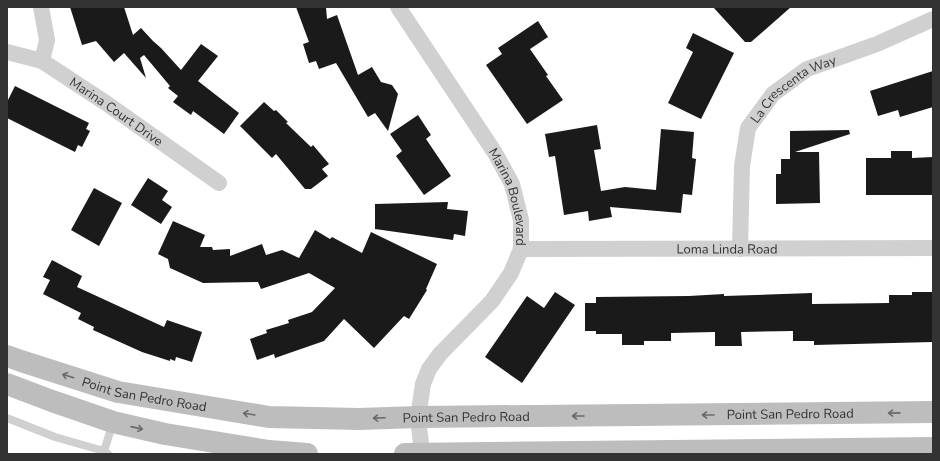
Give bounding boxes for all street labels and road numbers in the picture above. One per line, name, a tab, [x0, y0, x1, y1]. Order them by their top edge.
street label: La Crescenta Way	[747, 51, 839, 127]
street label: Marina Court Drive	[66, 73, 166, 151]
street label: Marina Boulevard	[484, 145, 529, 246]
street label: Loma Linda Road	[676, 240, 778, 259]
street label: Point San Pedro Road	[79, 373, 208, 417]
street label: Point San Pedro Road	[727, 405, 854, 424]
street label: Point San Pedro Road	[402, 408, 530, 428]

